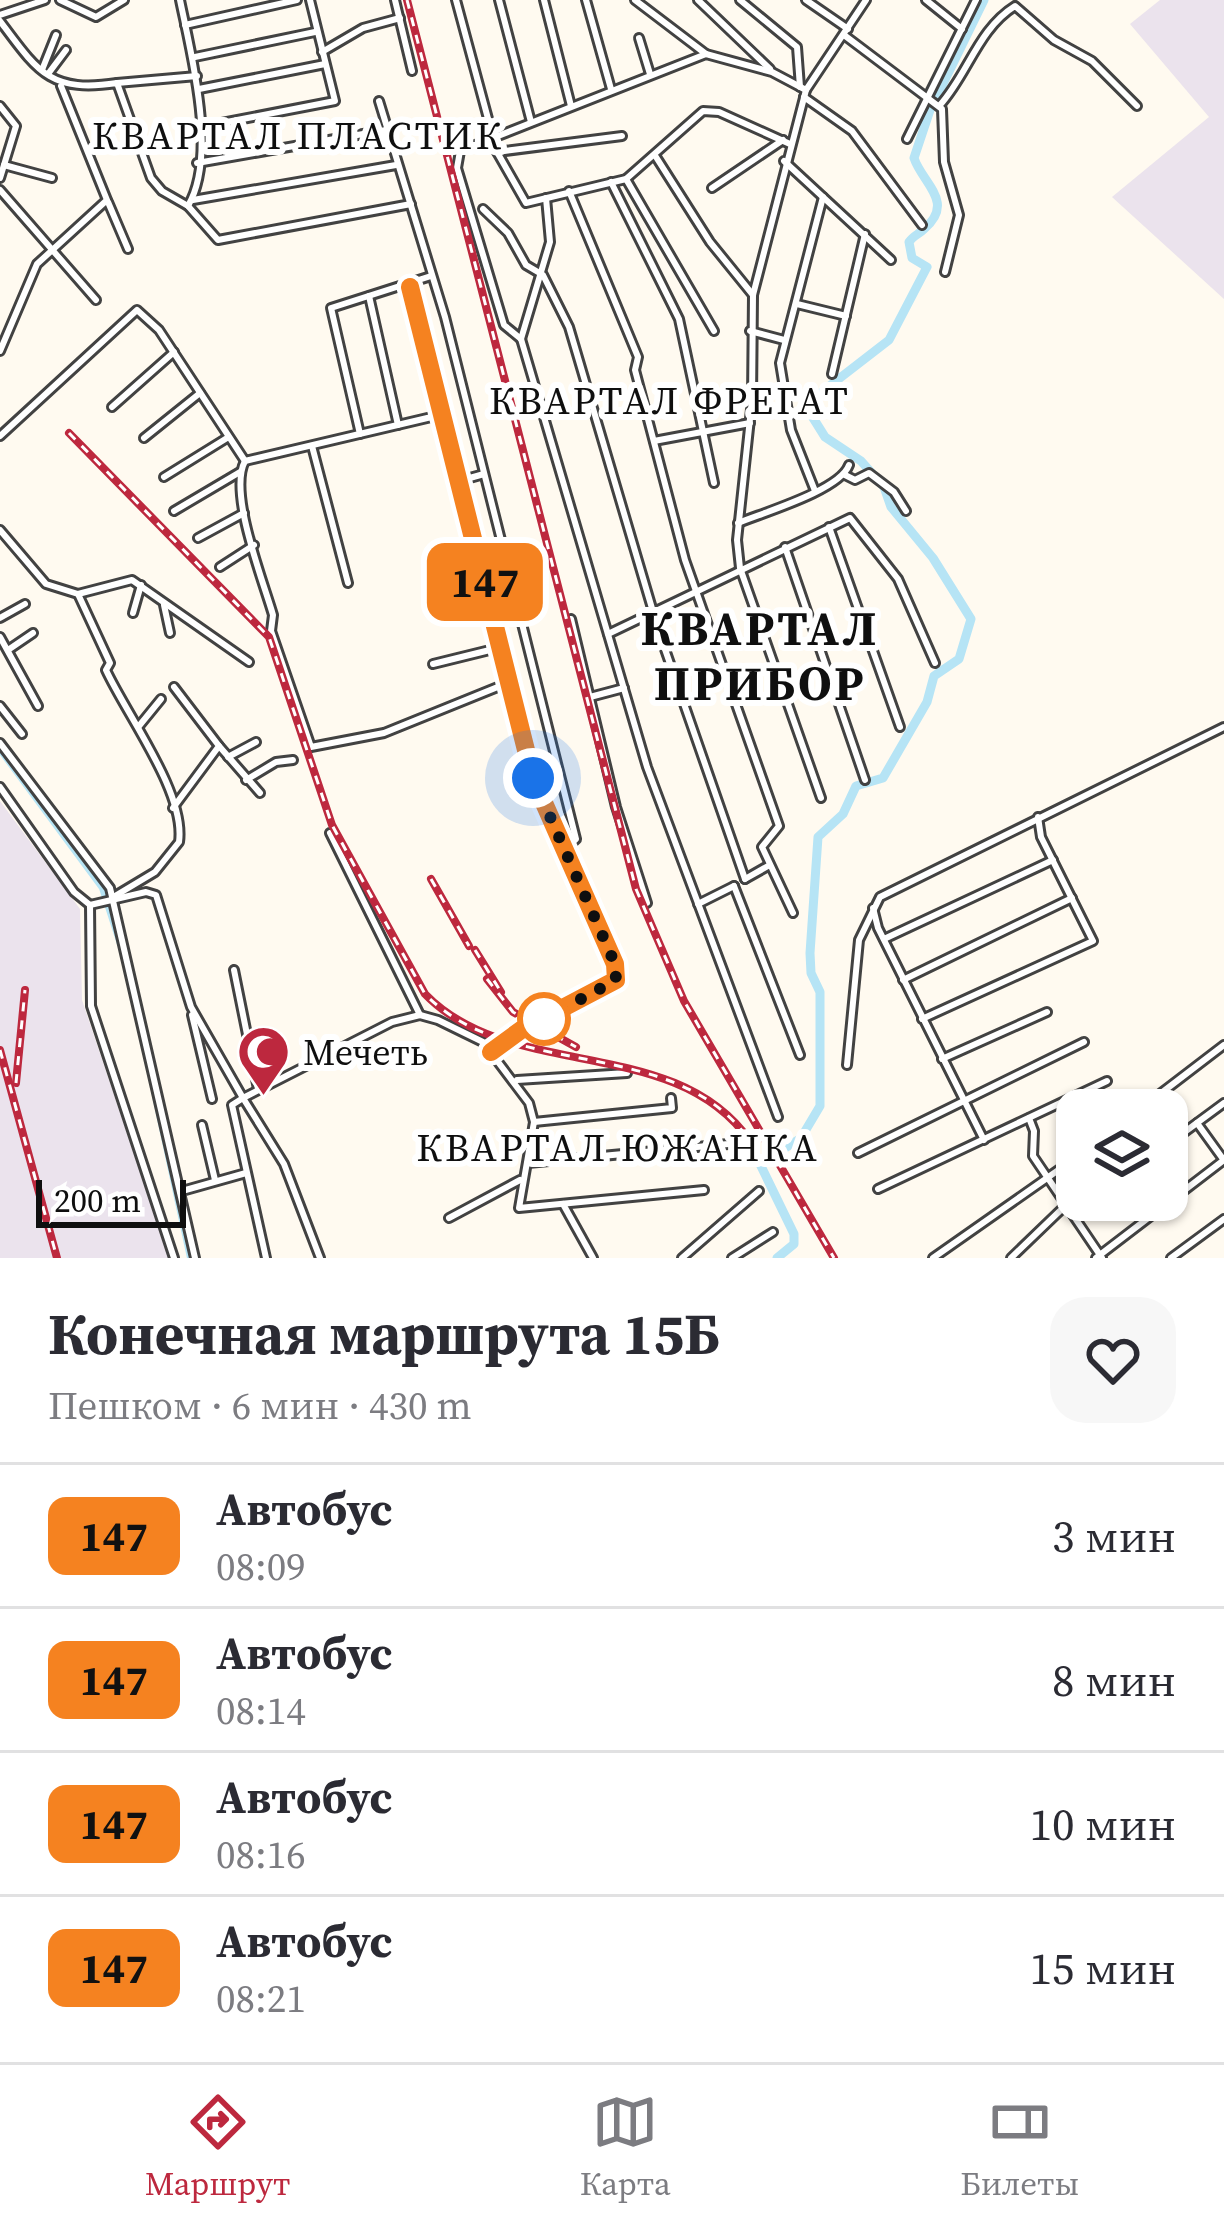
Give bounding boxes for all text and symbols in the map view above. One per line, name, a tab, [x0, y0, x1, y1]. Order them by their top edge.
district label: КВАРТАЛ ПЛАСТИК	[92, 109, 504, 162]
district label: КВАРТАЛ ФРЕГАТ	[489, 374, 851, 427]
line badge: 147	[416, 543, 554, 621]
text: 147	[451, 553, 519, 611]
district label: КВАРТАЛ ПРИБОР	[641, 595, 879, 716]
your location	[503, 748, 563, 808]
unlabelled marker	[519, 994, 569, 1044]
mosque icon: Мечеть	[236, 1024, 292, 1098]
place label: Мечеть	[303, 1028, 428, 1077]
map controls	[1056, 1089, 1188, 1221]
button: layers	[1056, 1089, 1188, 1221]
district label: КВАРТАЛ ЮЖАНКА	[416, 1121, 820, 1174]
scale bar	[36, 1174, 186, 1227]
text: 200 m	[54, 1178, 141, 1223]
text: Конечная маршрута 15Б	[48, 1295, 720, 1373]
button: heart	[1050, 1297, 1176, 1423]
text: Пешком · 6 мин · 430 m	[48, 1379, 472, 1432]
text: Автобус	[216, 1478, 393, 1540]
text: 3 мин	[1052, 1505, 1176, 1567]
text: 147	[80, 1507, 148, 1565]
text: 08:09	[216, 1540, 306, 1593]
text: Автобус	[216, 1622, 393, 1684]
text: 8 мин	[1052, 1649, 1176, 1711]
text: 147	[80, 1651, 148, 1709]
text: 08:14	[216, 1684, 306, 1737]
text: Автобус	[216, 1766, 393, 1828]
text: 10 мин	[1030, 1793, 1176, 1855]
text: 147	[80, 1795, 148, 1853]
text: 08:16	[216, 1828, 306, 1881]
text: Автобус	[216, 1910, 393, 1972]
text: 15 мин	[1030, 1937, 1176, 1999]
text: 147	[80, 1939, 148, 1997]
text: 08:21	[216, 1972, 306, 2025]
tab: Маршрут	[145, 2089, 290, 2206]
tab: Карта	[580, 2089, 671, 2206]
tab: Билеты	[960, 2089, 1079, 2206]

